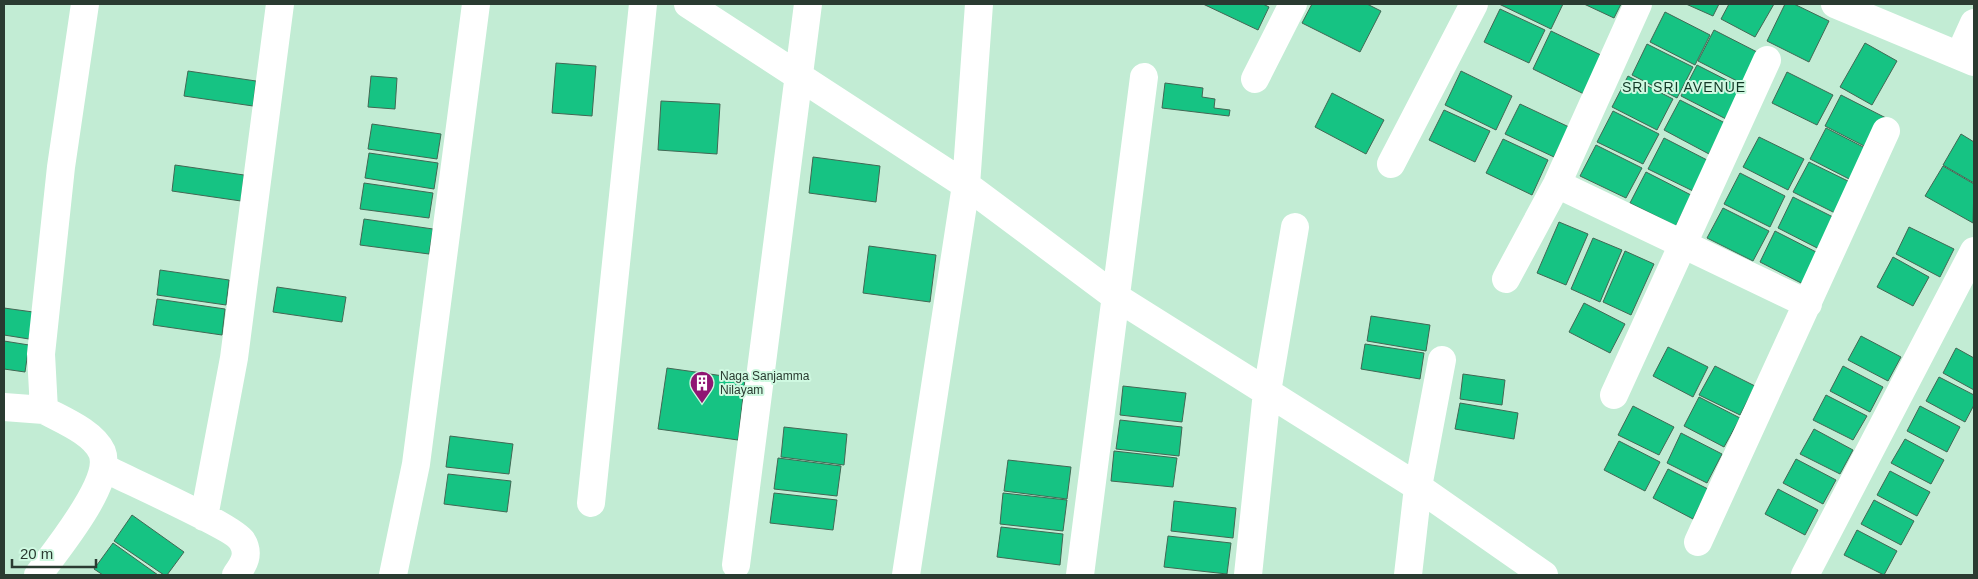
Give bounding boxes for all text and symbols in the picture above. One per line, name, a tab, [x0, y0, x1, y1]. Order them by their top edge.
district label: SRI SRI AVENUE	[1622, 79, 1746, 95]
place label: Naga Sanjamma Nilayam	[720, 369, 810, 397]
building icon: Naga Sanjamma Nilayam	[689, 370, 715, 404]
scale bar	[12, 536, 96, 568]
text: 20 m	[20, 545, 53, 562]

